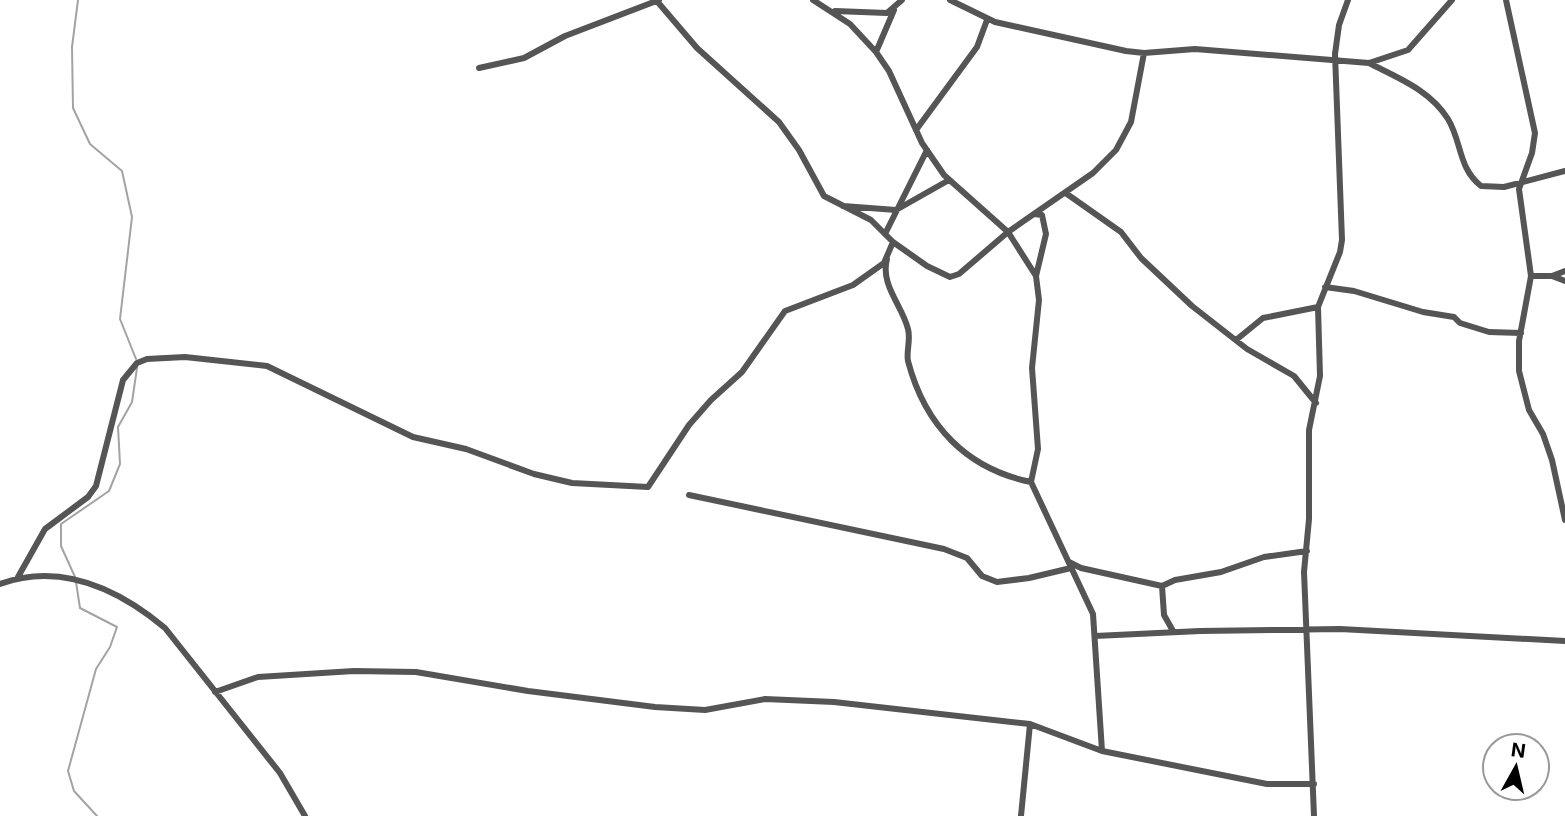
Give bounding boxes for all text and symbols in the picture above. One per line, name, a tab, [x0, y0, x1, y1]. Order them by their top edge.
north arrow	[1481, 732, 1551, 802]
text: N	[1510, 738, 1527, 763]

